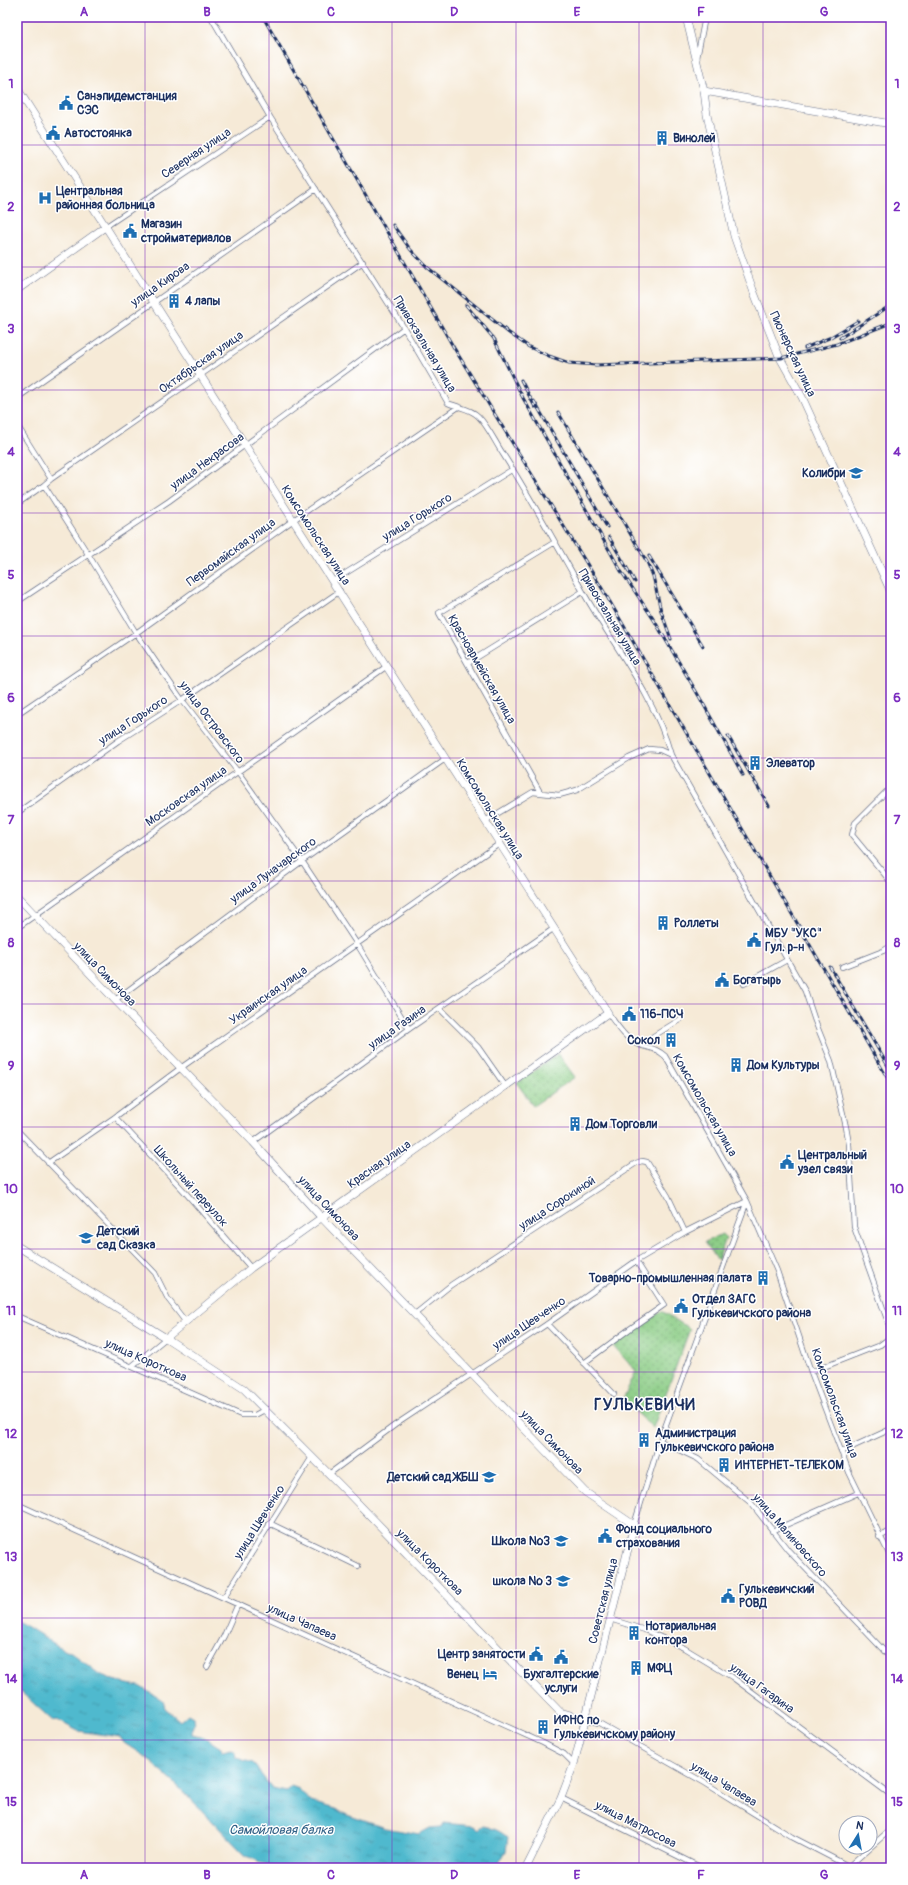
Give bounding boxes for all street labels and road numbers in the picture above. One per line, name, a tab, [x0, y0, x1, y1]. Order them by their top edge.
street label: Северная улица	[159, 124, 234, 182]
street label: улица Кирова	[127, 258, 193, 311]
street label: Привокзальная улица	[390, 293, 459, 395]
street label: Пионерская улица	[766, 309, 819, 400]
street label: Октябрьская улица	[156, 327, 247, 397]
street label: улица Некрасова	[167, 429, 247, 494]
street label: Комсомольская улица	[278, 483, 354, 588]
street label: улица Горького	[379, 490, 455, 545]
street label: Первомайская улица	[184, 515, 279, 590]
street label: Привокзальная улица	[575, 566, 644, 668]
street label: Красноармейская улица	[444, 612, 519, 727]
street label: улица Островского	[175, 677, 248, 767]
street label: улица Горького	[95, 692, 171, 749]
street label: Комсомольская улица	[452, 756, 527, 863]
street label: Московская улица	[143, 763, 230, 830]
street label: улица Луначарского	[226, 834, 320, 907]
street label: улица Симонова	[70, 938, 139, 1010]
street label: Украинская улица	[226, 963, 311, 1028]
street label: улица Разина	[365, 1002, 429, 1053]
street label: Комсомольская улица	[669, 1051, 740, 1160]
street label: Красная улица	[345, 1137, 414, 1192]
street label: Школьный переулок	[150, 1143, 231, 1230]
street label: улица Симонова	[294, 1172, 363, 1244]
street label: улица Сорокиной	[515, 1173, 599, 1234]
street label: улица Шевченко	[489, 1293, 569, 1354]
street label: улица Короткова	[102, 1335, 189, 1385]
street label: Комсомольская улица	[808, 1346, 862, 1461]
street label: улица Симонова	[517, 1406, 586, 1478]
street label: улица Шевченко	[230, 1482, 289, 1563]
street label: улица Малиновского	[749, 1490, 830, 1581]
street label: улица Короткова	[392, 1525, 466, 1599]
street label: Советская улица	[586, 1556, 621, 1645]
street label: улица Чапаева	[264, 1600, 339, 1645]
street label: улица Гагарина	[726, 1659, 797, 1717]
street label: улица Чапаева	[687, 1758, 760, 1810]
street label: улица Матросова	[592, 1797, 679, 1851]

